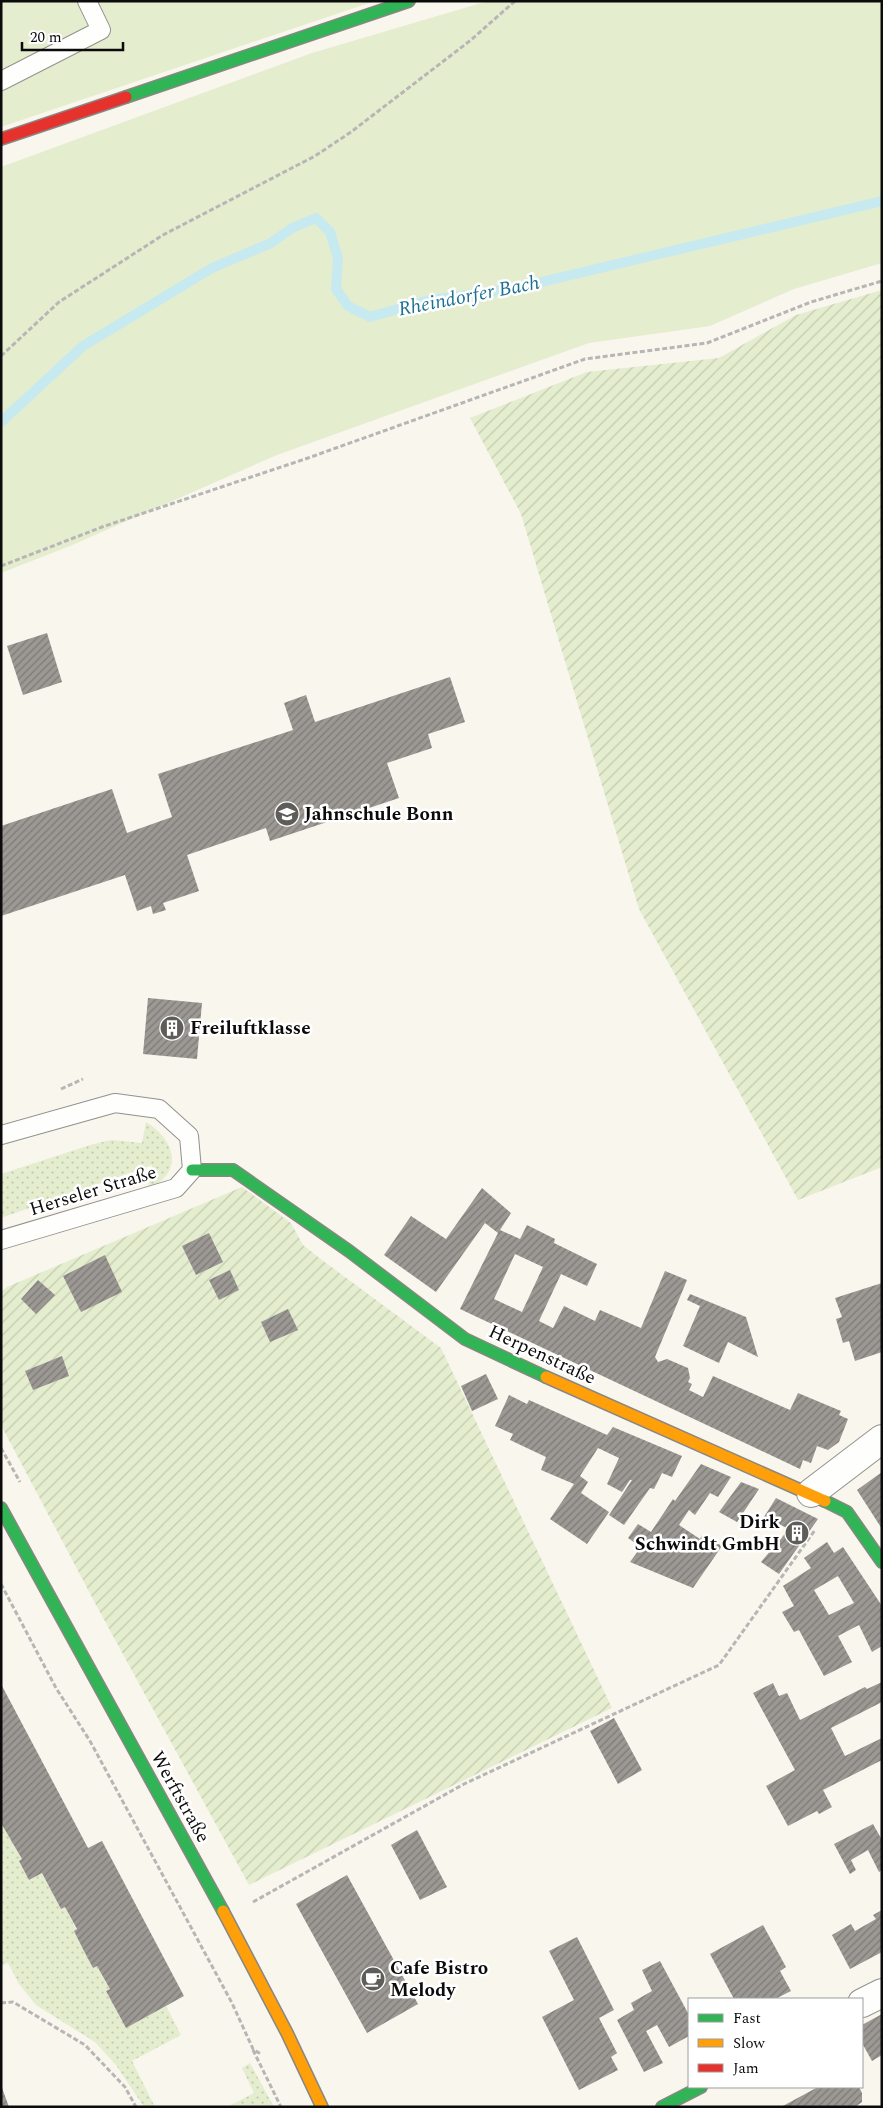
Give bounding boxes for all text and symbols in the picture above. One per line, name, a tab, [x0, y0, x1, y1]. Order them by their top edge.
scale bar	[22, 20, 124, 52]
text: 20 m	[30, 26, 62, 49]
water label: Rheindorfer Bach	[396, 268, 542, 324]
place label: Jahnschule Bonn	[304, 800, 454, 829]
school or university icon: Jahnschule Bonn	[274, 801, 300, 827]
place label: Freiluftklasse	[190, 1014, 311, 1043]
building icon: Freiluftklasse	[159, 1015, 185, 1041]
street label: Herseler Straße	[26, 1158, 160, 1224]
street label: Herpenstraße	[483, 1317, 601, 1393]
place label: Dirk Schwindt GmbH	[635, 1508, 781, 1559]
building icon: Dirk Schwindt GmbH	[784, 1520, 810, 1546]
street label: Werftstraße	[143, 1746, 217, 1848]
place label: Cafe Bistro Melody	[390, 1954, 488, 2005]
cafe icon: Cafe Bistro Melody	[360, 1966, 386, 1992]
legend	[688, 1998, 863, 2088]
text: Fast	[733, 2007, 761, 2030]
text: Slow	[733, 2032, 765, 2055]
text: Jam	[733, 2057, 759, 2080]

